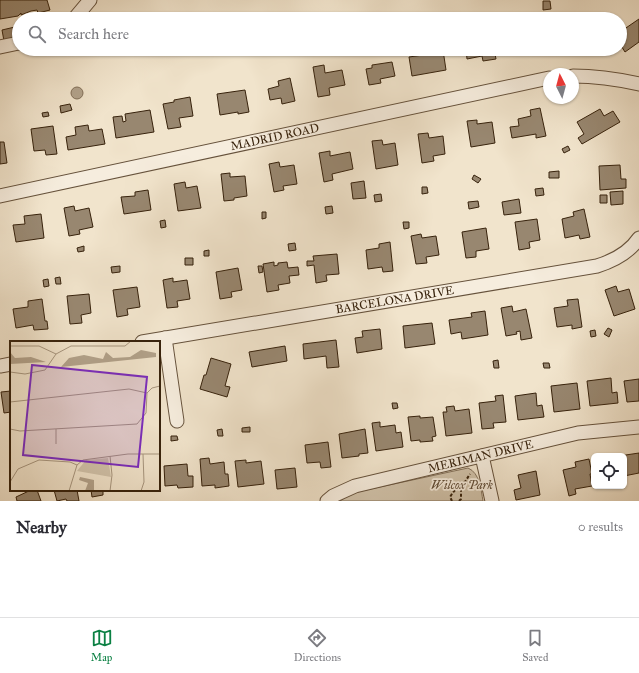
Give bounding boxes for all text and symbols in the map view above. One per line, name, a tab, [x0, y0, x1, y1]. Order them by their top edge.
search box	[12, 12, 627, 56]
icon: search	[26, 23, 48, 45]
text: Search here	[58, 25, 129, 43]
north arrow	[543, 68, 579, 104]
street label: MADRID ROAD	[229, 121, 320, 153]
street label: BARCELONA DRIVE	[334, 283, 455, 317]
inset map	[10, 341, 160, 491]
street label: MERIMAN DRIVE	[426, 437, 535, 475]
map controls	[591, 453, 627, 489]
button: locate	[591, 453, 627, 489]
park label: Wilcox Park	[431, 478, 494, 492]
text: Nearby	[16, 517, 67, 538]
text: 0 results	[578, 519, 623, 535]
tab: Map	[91, 627, 113, 664]
tab: Directions	[294, 627, 341, 664]
tab: Saved	[522, 627, 548, 664]

